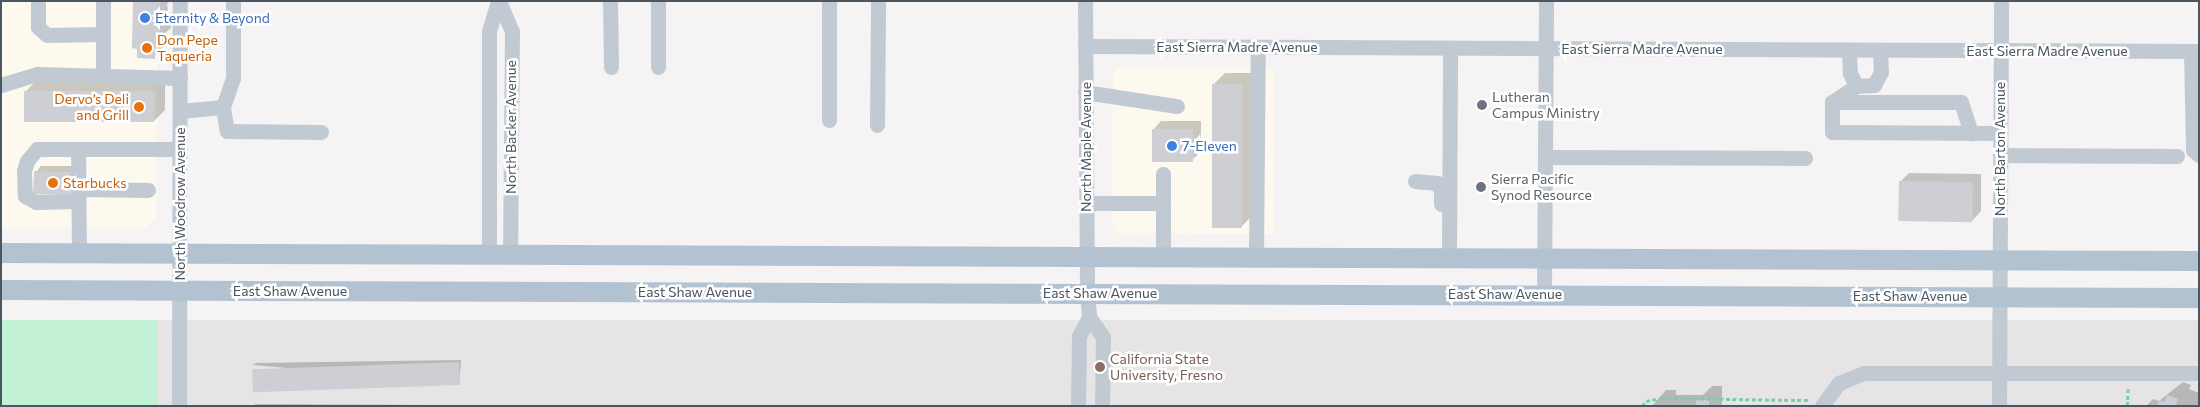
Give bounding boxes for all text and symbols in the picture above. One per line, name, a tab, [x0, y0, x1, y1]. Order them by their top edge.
place label: Eternity & Beyond	[155, 10, 270, 26]
marker: Eternity & Beyond	[139, 12, 151, 24]
place label: Don Pepe Taqueria	[157, 32, 218, 64]
street label: East Sierra Madre Avenue	[1156, 39, 1318, 55]
street label: East Sierra Madre Avenue	[1561, 41, 1723, 57]
marker: Don Pepe Taqueria	[141, 42, 153, 54]
street label: East Sierra Madre Avenue	[1966, 43, 2128, 59]
street label: North Backer Avenue	[503, 60, 519, 194]
street label: North Maple Avenue	[1078, 82, 1094, 212]
street label: North Barton Avenue	[1992, 82, 2008, 216]
place label: Lutheran Campus Ministry	[1492, 89, 1600, 121]
place label: Dervo’s Deli and Grill	[54, 91, 129, 124]
marker: Lutheran Campus Ministry	[1476, 99, 1488, 111]
marker: Dervo’s Deli and Grill	[133, 101, 145, 113]
street label: North Woodrow Avenue	[172, 127, 188, 281]
place label: 7-Eleven	[1182, 138, 1237, 154]
marker: 7-Eleven	[1166, 140, 1178, 152]
place label: Sierra Pacific Synod Resource	[1491, 171, 1592, 203]
place label: Starbucks	[63, 175, 127, 191]
marker: Starbucks	[47, 177, 59, 189]
marker: Sierra Pacific Synod Resource	[1475, 181, 1487, 193]
street label: East Shaw Avenue	[233, 283, 347, 299]
street label: East Shaw Avenue	[638, 284, 752, 300]
street label: East Shaw Avenue	[1043, 285, 1157, 301]
street label: East Shaw Avenue	[1448, 286, 1562, 302]
street label: East Shaw Avenue	[1853, 288, 1967, 304]
place label: California State University, Fresno	[1110, 351, 1223, 384]
marker: California State University, Fresno	[1094, 361, 1106, 373]

